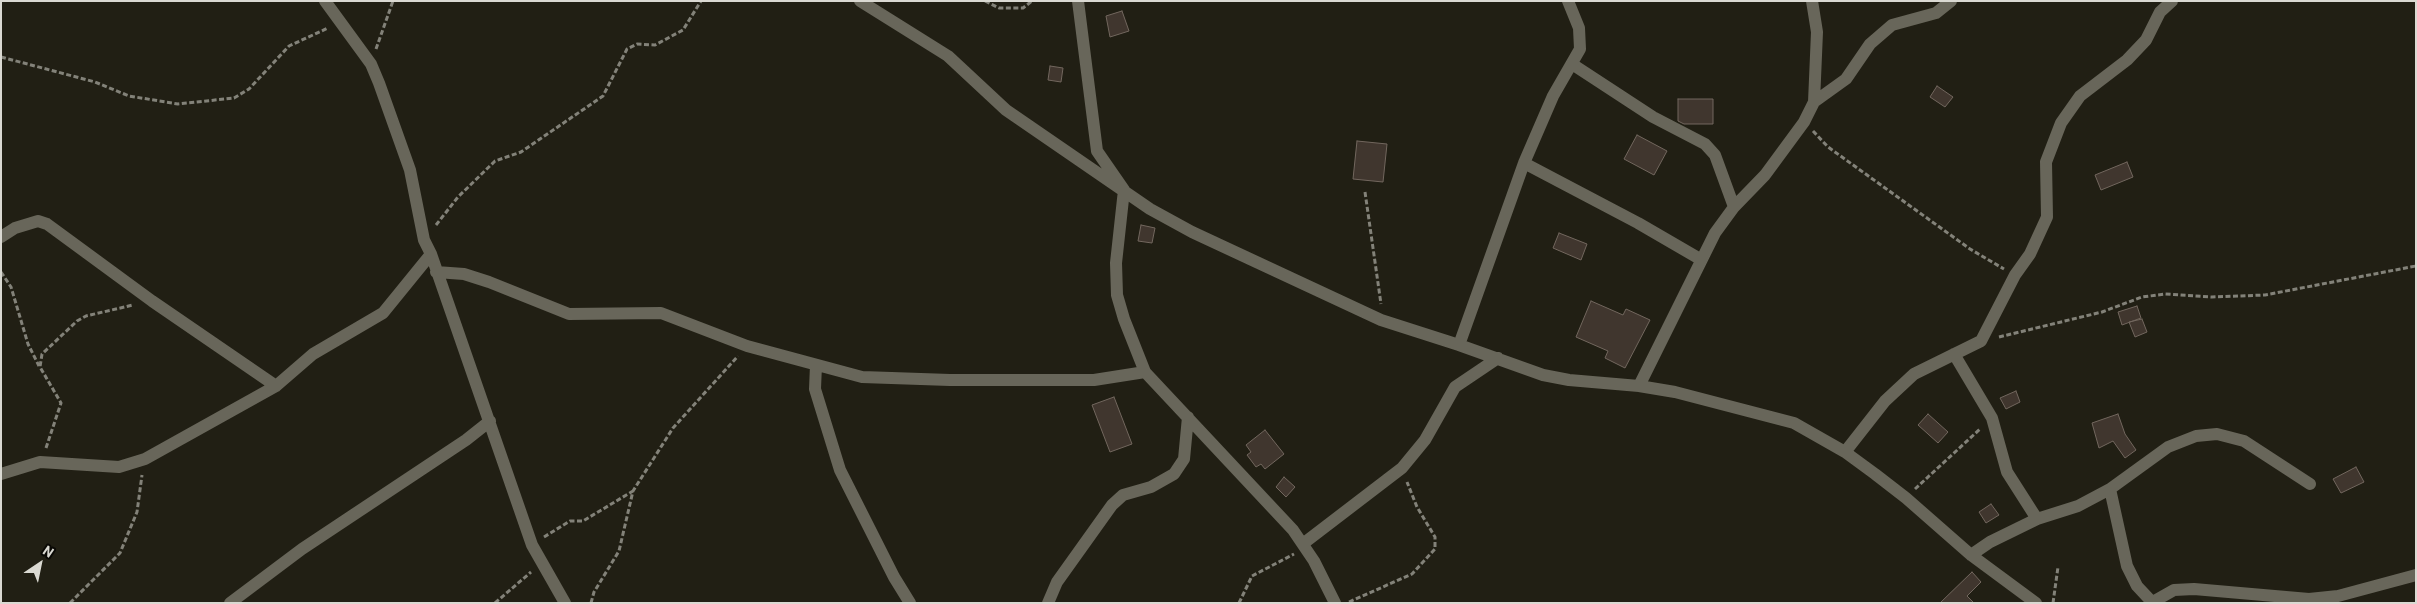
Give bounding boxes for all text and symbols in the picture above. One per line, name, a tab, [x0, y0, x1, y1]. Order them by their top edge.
north arrow	[15, 539, 65, 589]
text: N	[40, 541, 57, 561]

